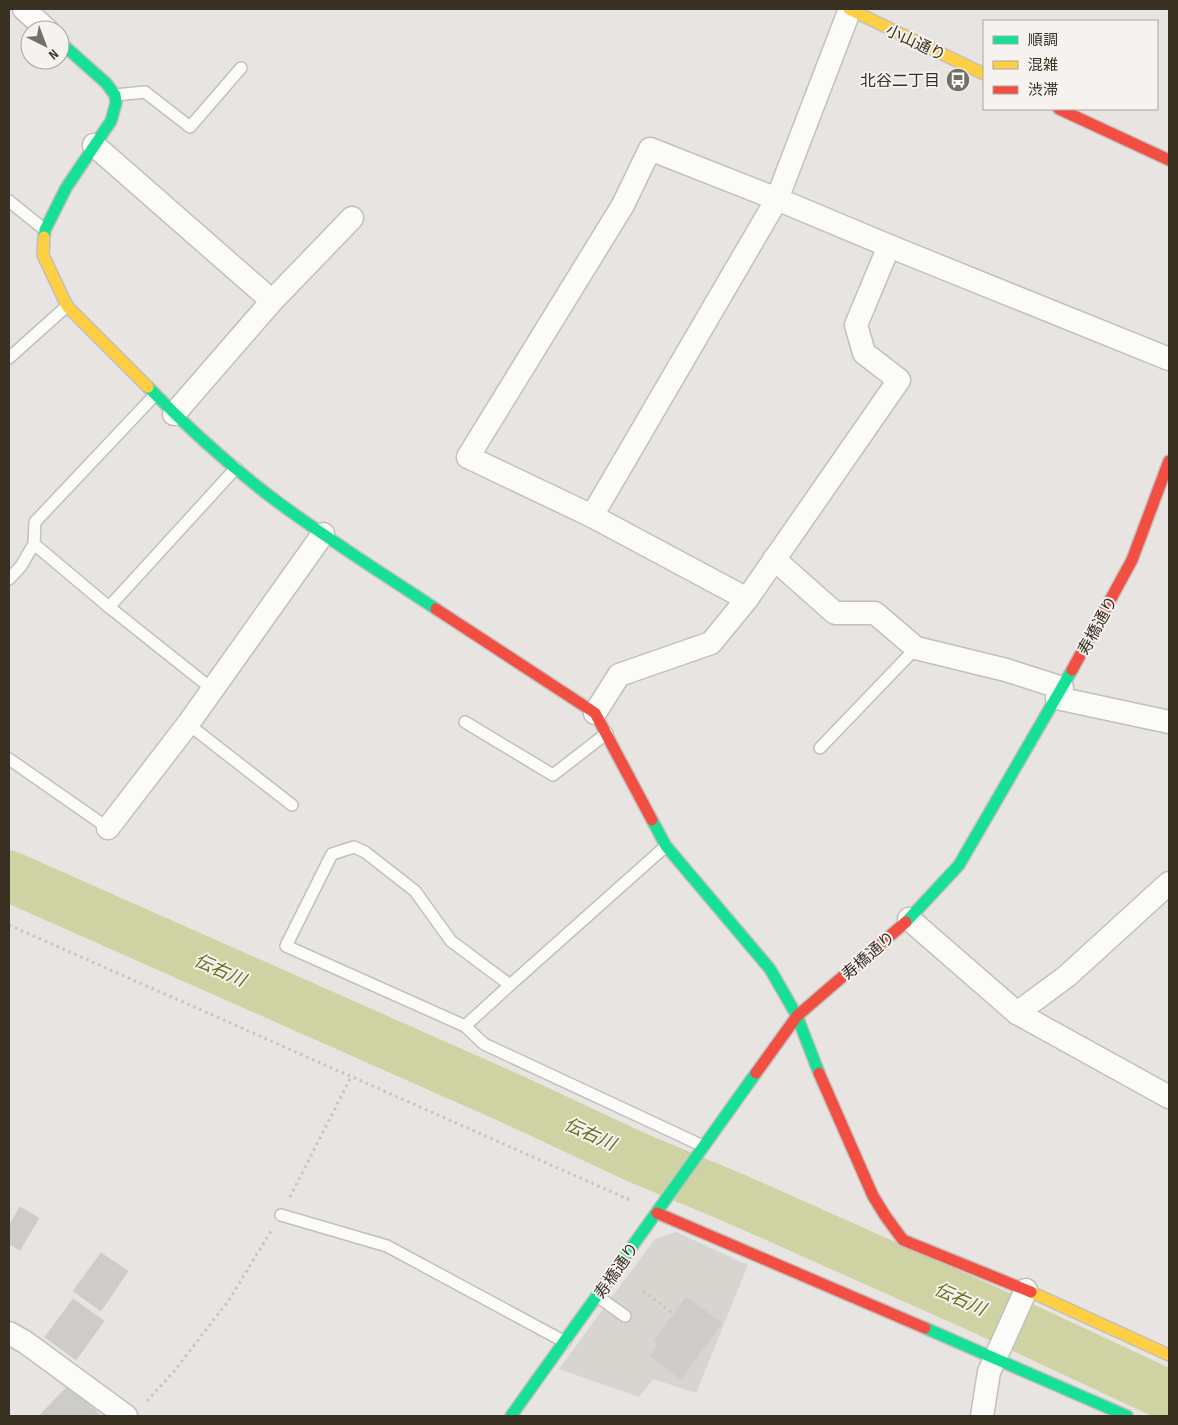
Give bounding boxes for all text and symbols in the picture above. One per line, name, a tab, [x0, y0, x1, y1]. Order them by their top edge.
north arrow	[20, 20, 70, 70]
legend	[983, 20, 1158, 110]
street label: 小山通り	[882, 21, 948, 65]
text: 順調	[1028, 31, 1058, 50]
text: N	[45, 45, 62, 63]
text: 混雑	[1028, 56, 1058, 75]
bus stop icon: 北谷二丁目	[945, 67, 971, 93]
place label: 北谷二丁目	[860, 72, 940, 91]
text: 渋滞	[1028, 81, 1058, 100]
street label: 寿橋通り	[1074, 593, 1122, 658]
street label: 寿橋通り	[839, 928, 899, 984]
water label: 伝右川	[191, 950, 251, 992]
water label: 伝右川	[561, 1114, 621, 1156]
street label: 寿橋通り	[591, 1239, 643, 1303]
water label: 伝右川	[931, 1279, 991, 1321]

